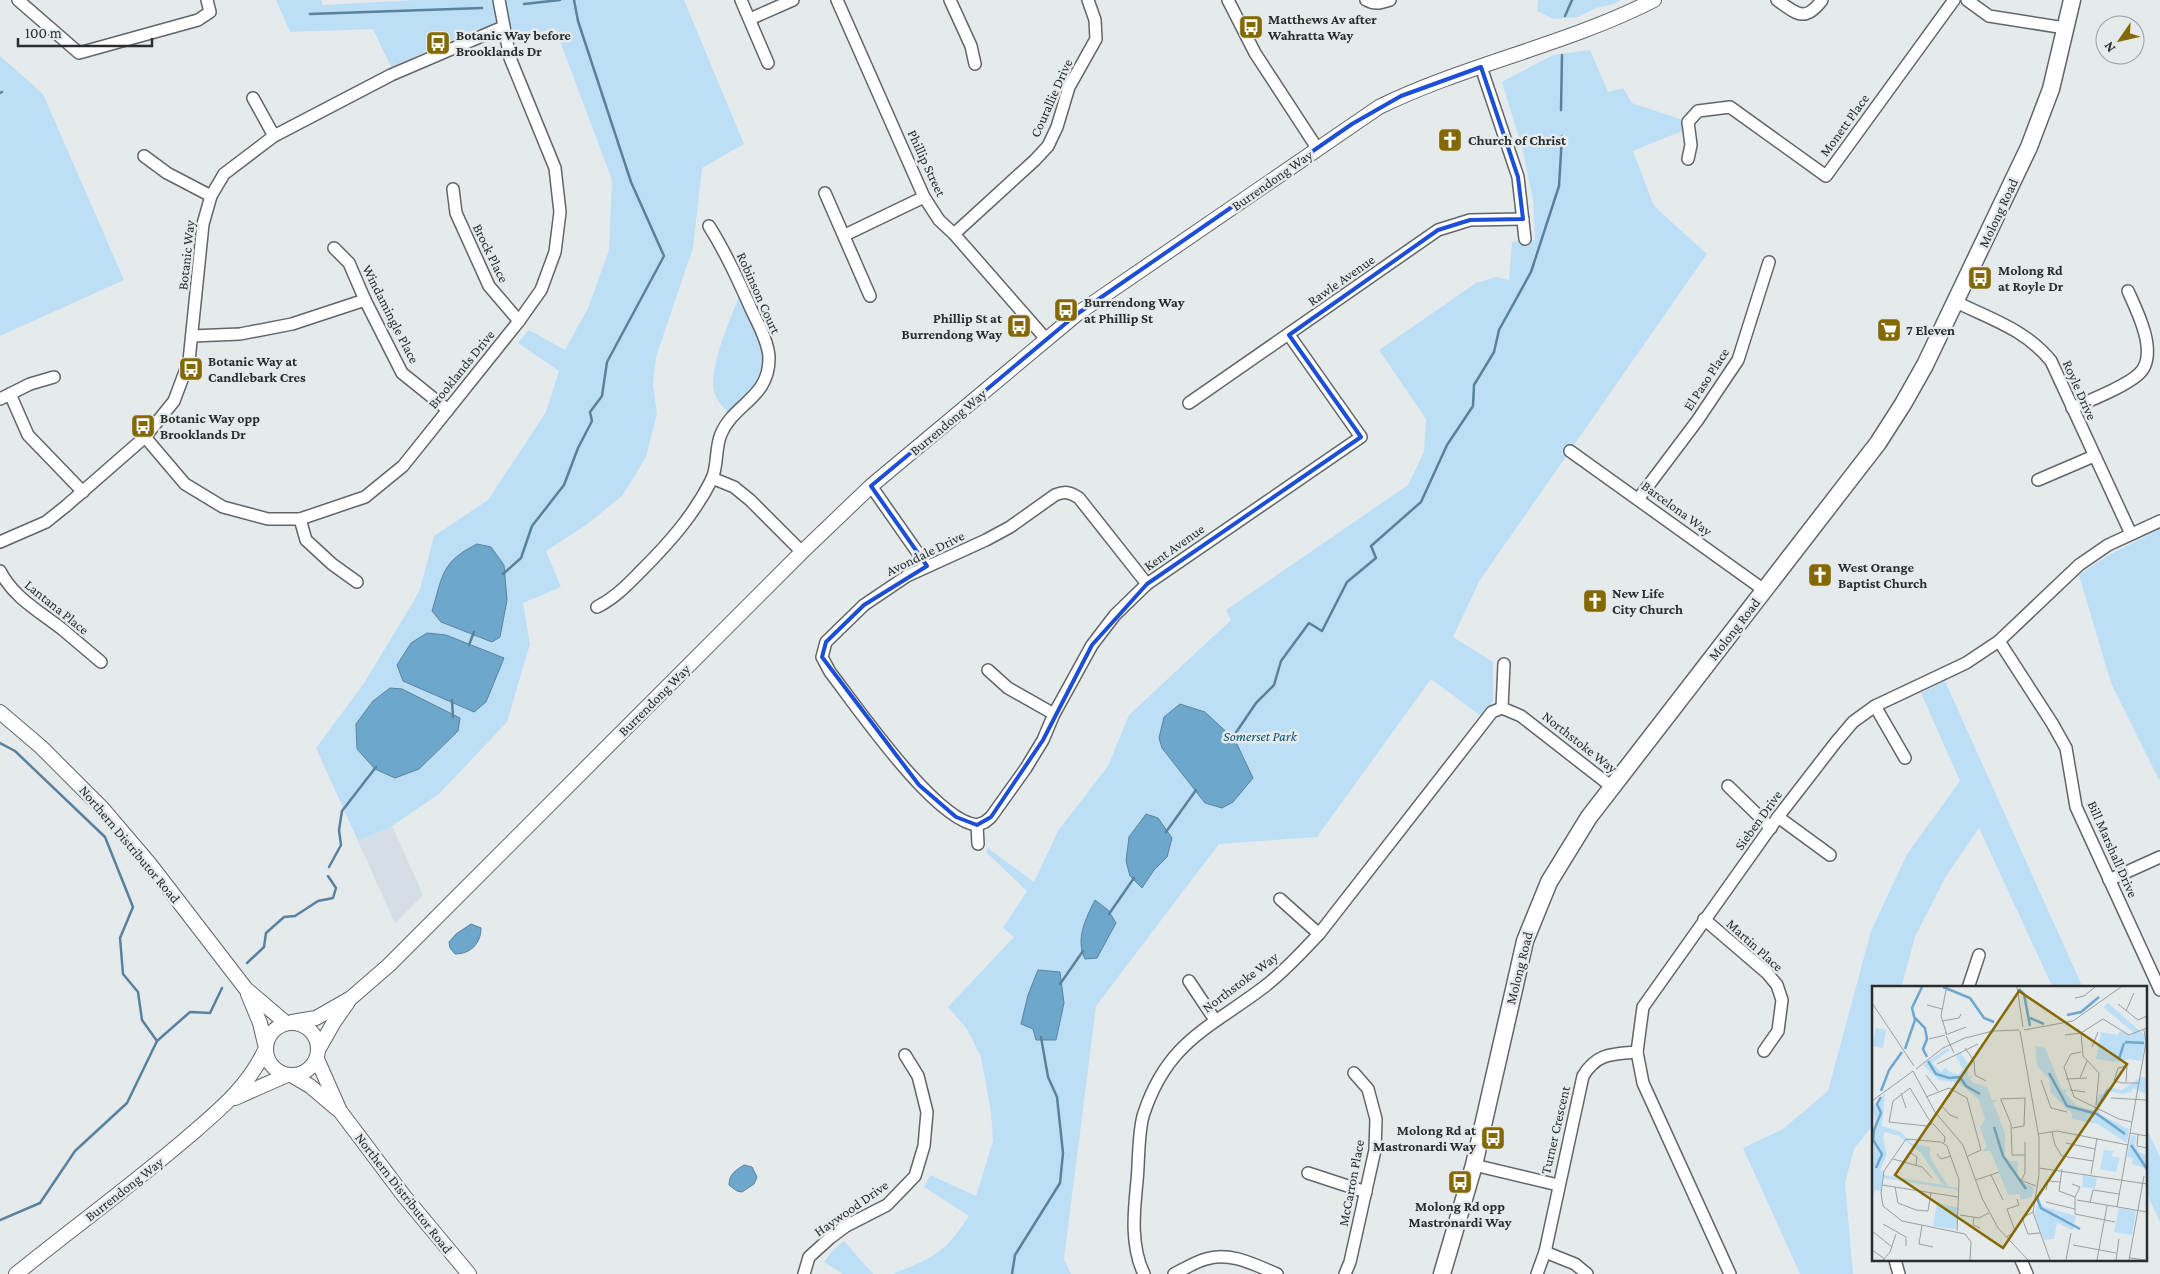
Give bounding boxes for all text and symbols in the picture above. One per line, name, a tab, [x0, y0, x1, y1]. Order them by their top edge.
place label: Matthews Av after Wahratta Way	[1267, 11, 1377, 43]
bus stop icon: Matthews Av after Wahratta Way	[1238, 14, 1264, 40]
scale bar	[18, 15, 151, 47]
north arrow	[2095, 15, 2145, 65]
text: 100 m	[25, 25, 62, 41]
place label: Botanic Way before Brooklands Dr	[456, 27, 571, 59]
bus stop icon: Botanic Way before Brooklands Dr	[425, 30, 451, 56]
text: N	[2100, 38, 2119, 56]
street label: Courallie Drive	[1027, 56, 1075, 140]
street label: Monett Place	[1816, 91, 1872, 159]
street label: Phillip Street	[905, 127, 950, 199]
church icon: Church of Christ	[1437, 127, 1463, 153]
place label: Church of Christ	[1468, 132, 1567, 148]
street label: Burrendong Way	[1229, 146, 1316, 214]
street label: Molong Road	[1975, 175, 2021, 250]
street label: Botanic Way	[174, 219, 198, 291]
street label: Brock Place	[470, 221, 512, 285]
street label: Robinson Court	[734, 250, 784, 337]
street label: Rawle Avenue	[1304, 251, 1378, 309]
street label: Windamingle Place	[359, 262, 423, 366]
place label: Molong Rd at Royle Dr	[1998, 262, 2064, 294]
bus stop icon: Molong Rd at Royle Dr	[1967, 265, 1993, 291]
place label: Burrendong Way at Phillip St	[1084, 294, 1185, 326]
bus stop icon: Burrendong Way at Phillip St	[1053, 297, 1079, 323]
place label: Phillip St at Burrendong Way	[901, 310, 1003, 342]
bus stop icon: Phillip St at Burrendong Way	[1006, 313, 1032, 339]
supermarket icon: 7 Eleven	[1876, 317, 1902, 343]
place label: 7 Eleven	[1906, 322, 1955, 338]
street label: Brooklands Drive	[424, 326, 498, 412]
street label: El Paso Place	[1680, 345, 1732, 413]
place label: Botanic Way at Candlebark Cres	[208, 353, 306, 385]
bus stop icon: Botanic Way at Candlebark Cres	[178, 356, 204, 382]
street label: Royle Drive	[2060, 358, 2100, 422]
street label: Burrendong Way	[907, 385, 990, 459]
place label: Botanic Way opp Brooklands Dr	[160, 410, 260, 442]
bus stop icon: Botanic Way opp Brooklands Dr	[130, 413, 156, 439]
street label: Barcelona Way	[1639, 477, 1716, 539]
street label: Kent Avenue	[1141, 520, 1207, 574]
street label: Avondale Drive	[883, 527, 967, 579]
place label: West Orange Baptist Church	[1837, 559, 1927, 591]
church icon: West Orange Baptist Church	[1807, 562, 1833, 588]
street label: Lantana Place	[22, 576, 92, 638]
place label: New Life City Church	[1612, 585, 1683, 617]
church icon: New Life City Church	[1582, 588, 1608, 614]
street label: Molong Road	[1705, 594, 1764, 663]
street label: Burrendong Way	[615, 660, 694, 739]
street label: Northstoke Way	[1539, 708, 1621, 777]
park label: Somerset Park	[1223, 728, 1298, 744]
street label: Northern Distributor Road	[76, 782, 184, 906]
street label: Sieben Drive	[1731, 787, 1785, 853]
street label: Bill Marshall Drive	[2084, 798, 2142, 900]
street label: Martin Place	[1723, 915, 1787, 975]
street label: Molong Road	[1502, 929, 1536, 1006]
street label: Northstoke Way	[1199, 948, 1281, 1016]
inset map	[1872, 986, 2148, 1262]
street label: Turner Crescent	[1537, 1084, 1573, 1176]
place label: Molong Rd at Mastronardi Way	[1373, 1122, 1477, 1154]
bus stop icon: Molong Rd at Mastronardi Way	[1480, 1125, 1506, 1151]
street label: Northern Distributor Road	[352, 1130, 456, 1257]
street label: McCarron Place	[1335, 1138, 1367, 1228]
street label: Burrendong Way	[82, 1153, 167, 1224]
bus stop icon: Molong Rd opp Mastronardi Way	[1447, 1169, 1473, 1195]
street label: Haywood Drive	[811, 1177, 891, 1239]
place label: Molong Rd opp Mastronardi Way	[1408, 1198, 1512, 1230]

